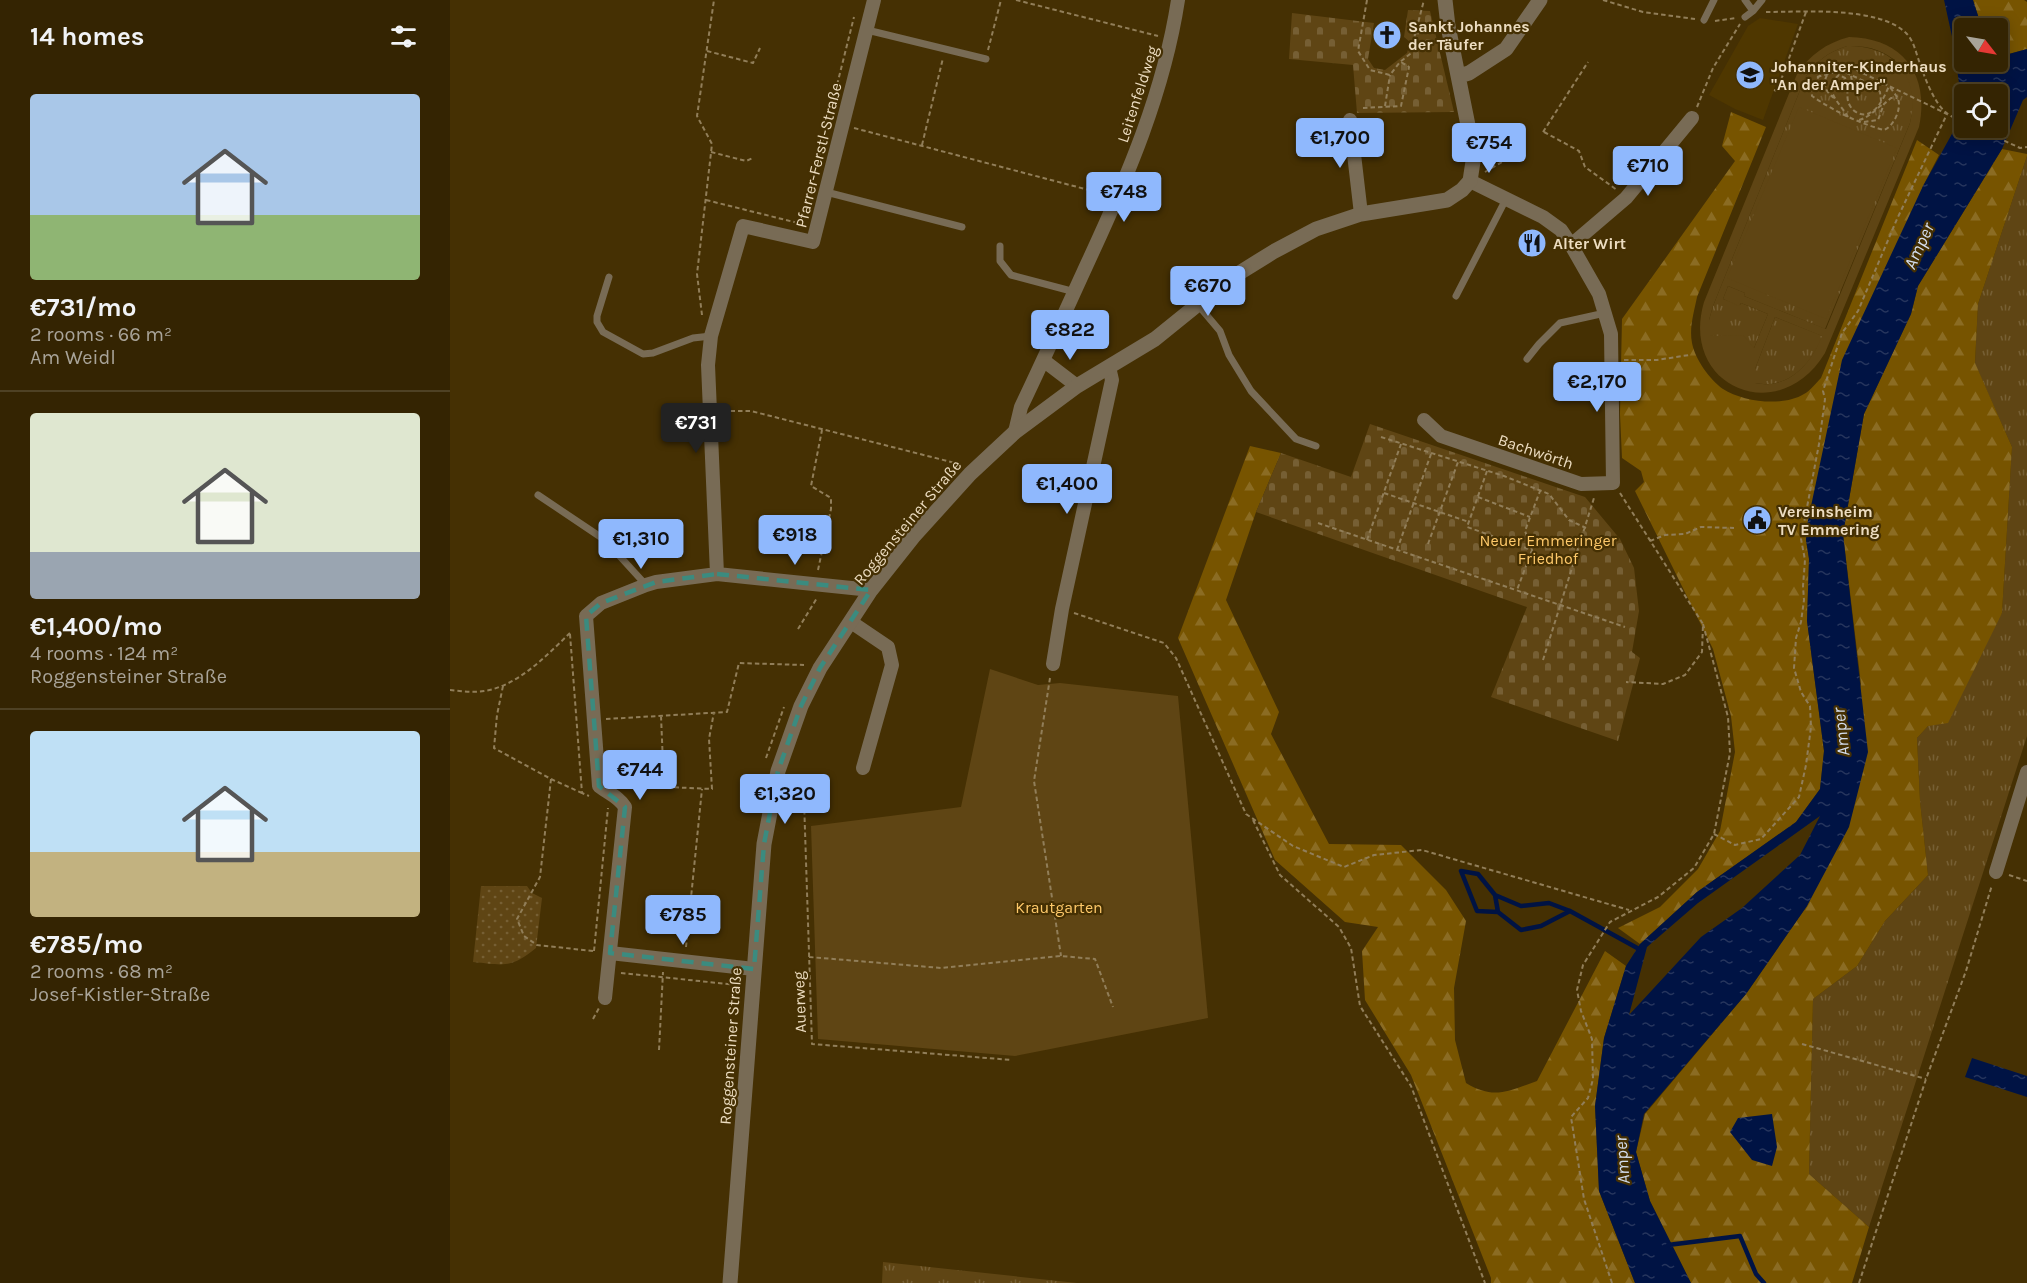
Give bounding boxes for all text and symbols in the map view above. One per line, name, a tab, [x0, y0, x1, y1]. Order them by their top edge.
place label: Sankt Johannes der Täufer	[1408, 17, 1530, 54]
north arrow	[1954, 18, 2008, 72]
map controls	[1954, 18, 2008, 138]
church icon: Sankt Johannes der Täufer	[1371, 19, 1403, 51]
icon: filters	[387, 20, 420, 53]
text: 14 homes	[30, 21, 144, 52]
street label: Leitenfeldweg	[1113, 43, 1162, 145]
place label: Johanniter-Kinderhaus "An der Amper"	[1771, 57, 1947, 94]
school or university icon: Johanniter-Kinderhaus "An der Amper"	[1734, 59, 1766, 91]
street label: Pfarrer-Ferstl-Straße	[791, 81, 846, 230]
button: locate	[1954, 84, 2008, 138]
pin: €1,700	[1291, 118, 1389, 169]
pin: €754	[1453, 123, 1525, 174]
text: €1,700	[1310, 126, 1370, 149]
text: €754	[1466, 131, 1512, 154]
icon: home	[171, 133, 279, 241]
pin: €710	[1612, 146, 1684, 197]
text: €710	[1627, 154, 1669, 177]
pin: €748	[1088, 172, 1160, 223]
text: €748	[1100, 180, 1148, 203]
water label: Amper	[1899, 219, 1940, 273]
restaurant icon: Alter Wirt	[1516, 227, 1548, 259]
place label: Alter Wirt	[1553, 234, 1626, 253]
pin: €670	[1172, 266, 1244, 317]
text: €670	[1184, 274, 1232, 297]
text: €731/mo	[30, 292, 137, 323]
pin: €822	[1034, 310, 1106, 361]
text: €822	[1045, 318, 1095, 341]
text: 2 rooms · 66 m²	[30, 323, 172, 346]
text: Am Weidl	[30, 346, 116, 369]
pin: €2,170	[1548, 362, 1646, 413]
text: €2,170	[1567, 370, 1627, 393]
pin: €731	[660, 403, 732, 454]
text: €731	[675, 411, 717, 434]
street label: Bachwörth	[1496, 430, 1576, 473]
icon: home	[171, 452, 279, 560]
street label: Roggensteiner Straße	[849, 456, 965, 589]
pin: €1,400	[1018, 464, 1116, 515]
text: €1,400	[1036, 472, 1098, 495]
place label: Vereinsheim TV Emmering	[1778, 502, 1879, 539]
public building icon: Vereinsheim TV Emmering	[1741, 504, 1773, 536]
pin: €918	[759, 515, 831, 566]
pin: €1,310	[592, 519, 690, 570]
text: €918	[773, 523, 817, 546]
text: €1,310	[612, 527, 670, 550]
park label: Neuer Emmeringer Friedhof	[1479, 531, 1617, 568]
text: €1,400/mo	[30, 611, 162, 642]
text: 4 rooms · 124 m²	[30, 642, 178, 665]
text: Roggensteiner Straße	[30, 665, 227, 688]
water label: Amper	[1827, 706, 1854, 757]
pin: €744	[604, 750, 676, 801]
text: €744	[617, 758, 663, 781]
icon: home	[171, 770, 279, 878]
pin: €1,320	[736, 774, 834, 825]
text: €1,320	[754, 782, 816, 805]
pin: €785	[647, 895, 719, 946]
park label: Krautgarten	[1015, 898, 1103, 917]
text: €785	[659, 903, 707, 926]
text: €785/mo	[30, 929, 143, 960]
text: 2 rooms · 68 m²	[30, 960, 173, 983]
street label: Roggensteiner Straße	[716, 967, 745, 1125]
street label: Auerweg	[789, 971, 810, 1033]
text: Josef-Kistler-Straße	[30, 983, 210, 1006]
water label: Amper	[1609, 1134, 1635, 1185]

